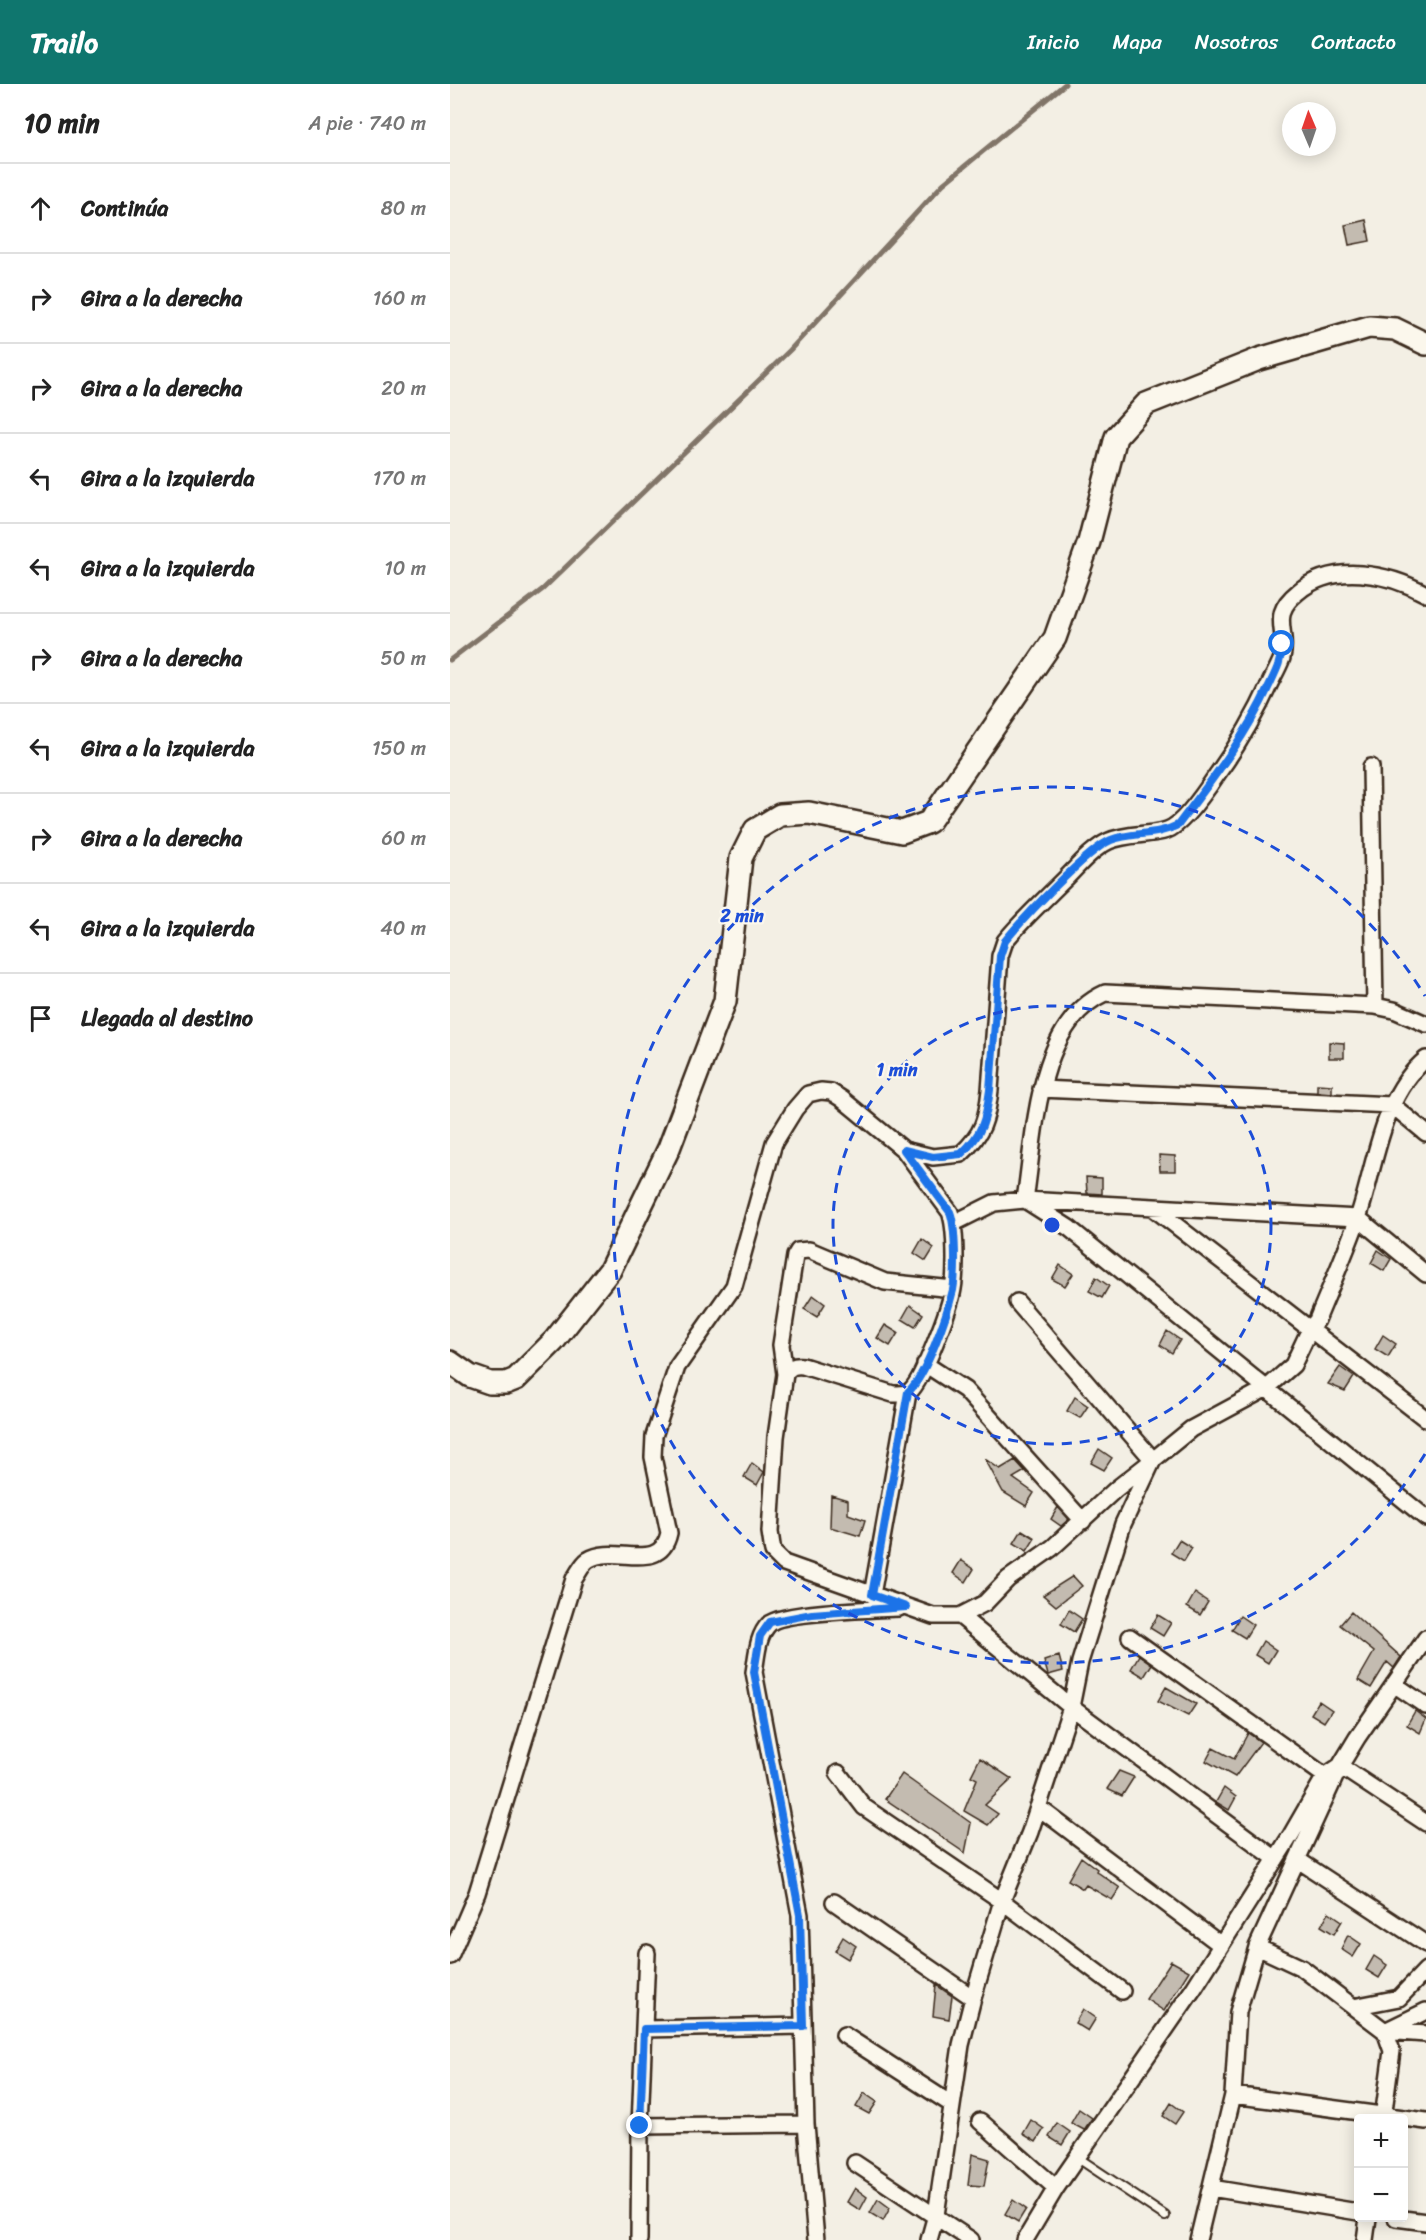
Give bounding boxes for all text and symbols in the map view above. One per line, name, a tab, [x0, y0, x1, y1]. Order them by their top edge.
text: Trailo	[30, 18, 98, 67]
text: Inicio	[1027, 23, 1079, 61]
text: Mapa	[1112, 23, 1162, 61]
text: Nosotros	[1195, 23, 1278, 61]
text: Contacto	[1311, 23, 1396, 61]
text: 10 min	[24, 100, 100, 146]
north arrow	[1282, 102, 1336, 156]
text: A pie · 740 m	[308, 106, 426, 141]
text: Continúa	[81, 189, 168, 228]
text: 80 m	[381, 191, 426, 226]
icon: ahead	[24, 192, 57, 225]
text: Gira a la derecha	[81, 279, 242, 318]
text: 160 m	[373, 281, 426, 316]
icon: right	[24, 282, 57, 315]
text: Gira a la derecha	[81, 369, 242, 408]
text: 20 m	[381, 371, 426, 406]
icon: right	[24, 372, 57, 405]
text: Gira a la izquierda	[81, 459, 254, 498]
text: 170 m	[373, 461, 426, 496]
icon: left	[24, 462, 57, 495]
text: Gira a la izquierda	[81, 549, 254, 588]
text: 10 m	[384, 551, 426, 586]
icon: left	[24, 552, 57, 585]
route start	[1268, 630, 1294, 656]
text: Gira a la derecha	[81, 639, 242, 678]
text: 50 m	[381, 641, 426, 676]
icon: right	[24, 642, 57, 675]
text: Gira a la izquierda	[81, 729, 254, 768]
text: 150 m	[372, 731, 426, 766]
icon: left	[24, 732, 57, 765]
text: Gira a la derecha	[81, 819, 242, 858]
text: 60 m	[381, 821, 426, 856]
icon: right	[24, 822, 57, 855]
text: 2 min	[719, 900, 764, 932]
text: Gira a la izquierda	[81, 909, 254, 948]
text: 40 m	[380, 911, 426, 946]
icon: left	[24, 912, 57, 945]
text: Llegada al destino	[81, 999, 253, 1038]
icon: arrive	[24, 1002, 57, 1035]
text: 1 min	[877, 1054, 918, 1086]
centre of rings	[1042, 1215, 1062, 1235]
route end	[626, 2112, 652, 2138]
map controls	[1354, 2114, 1408, 2222]
button: +	[1354, 2114, 1408, 2168]
button: −	[1354, 2168, 1408, 2222]

